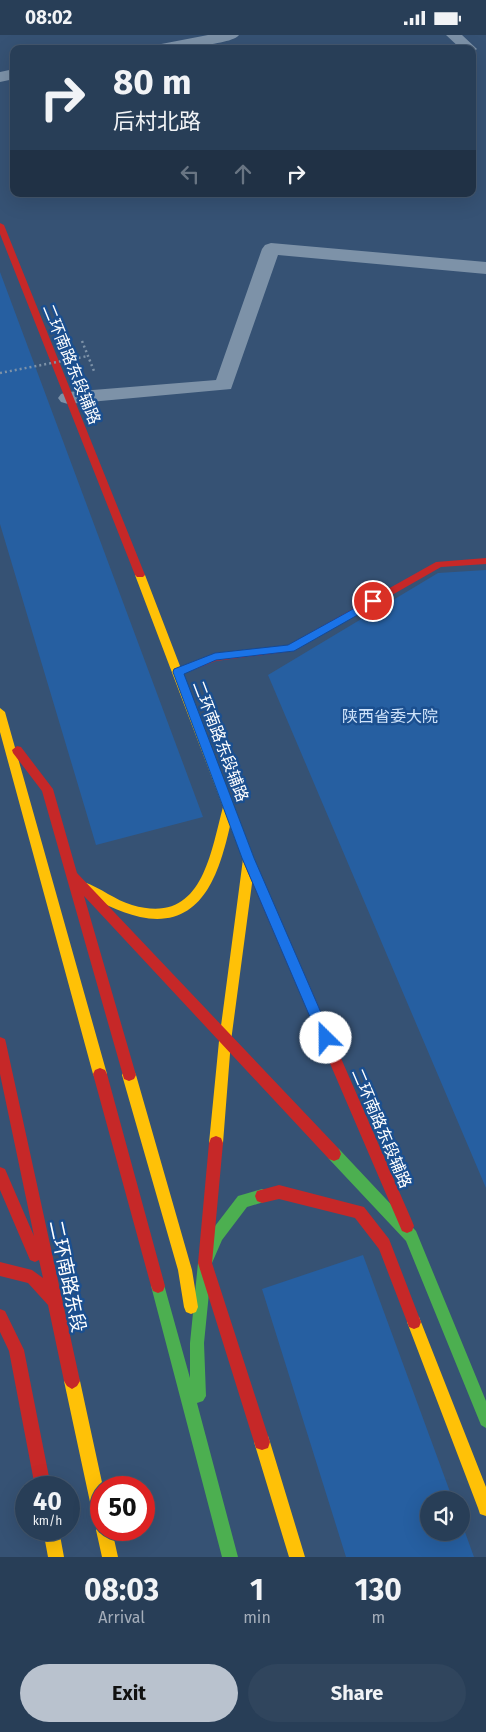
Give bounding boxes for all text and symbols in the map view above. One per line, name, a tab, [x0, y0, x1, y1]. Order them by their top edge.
text: 08:02	[25, 6, 72, 29]
text: 80 m	[113, 61, 192, 103]
icon: right	[30, 65, 95, 130]
text: 后村北路	[113, 108, 201, 135]
icon: left	[176, 160, 204, 188]
icon: ahead	[229, 160, 257, 188]
icon: right	[282, 160, 310, 188]
street label: 二环南路东段辅路	[39, 301, 104, 427]
pin	[352, 580, 394, 622]
icon: arrive	[359, 587, 387, 615]
street label: 二环南路东段辅路	[189, 678, 252, 804]
park label: 陕西省委大院	[342, 707, 438, 726]
position arrow	[299, 1011, 351, 1063]
street label: 二环南路东段辅路	[348, 1066, 415, 1191]
street label: 二环南路东段	[44, 1218, 91, 1334]
speed limit sign: 50	[90, 1476, 155, 1541]
text: 40	[33, 1487, 62, 1517]
map controls	[420, 1491, 470, 1541]
button: sound	[420, 1491, 470, 1541]
text: km/h	[33, 1514, 62, 1528]
text: 08:03	[84, 1572, 159, 1608]
text: 1	[250, 1572, 264, 1608]
text: 130	[355, 1572, 402, 1608]
text: Arrival	[98, 1608, 145, 1627]
text: min	[243, 1608, 271, 1627]
text: m	[372, 1608, 385, 1627]
button: Exit	[20, 1664, 238, 1722]
button: Share	[248, 1664, 466, 1722]

